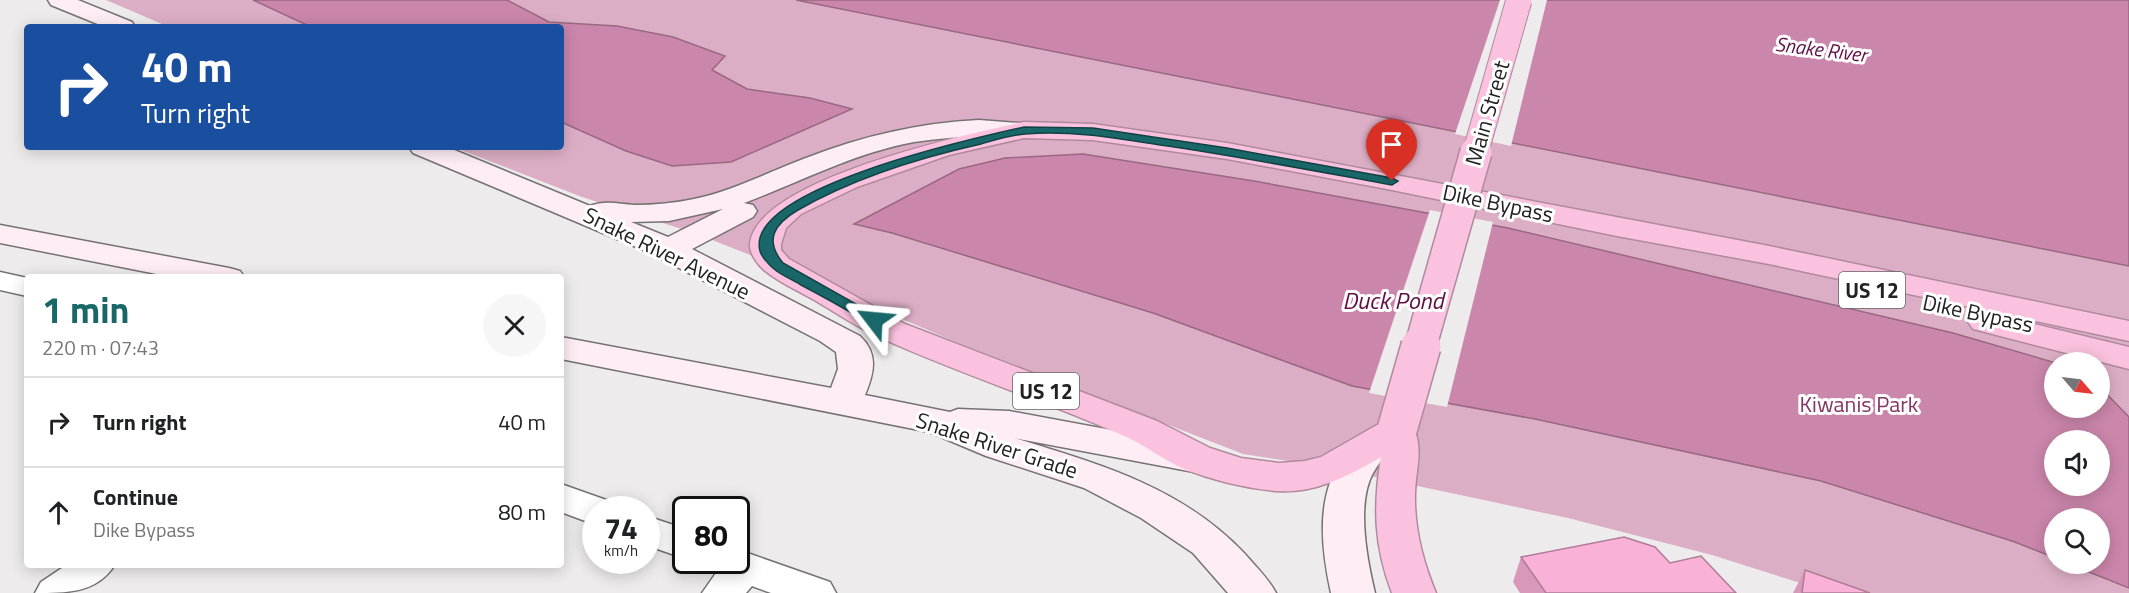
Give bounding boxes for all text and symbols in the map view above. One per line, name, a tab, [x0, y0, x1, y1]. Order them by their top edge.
water label: Snake River	[1773, 28, 1871, 70]
text: 40 m	[141, 34, 233, 98]
icon: right	[42, 48, 120, 126]
street label: Main Street	[1456, 56, 1518, 169]
text: Turn right	[141, 92, 250, 133]
pin	[1366, 119, 1417, 181]
icon: arrive	[1375, 128, 1408, 161]
street label: Dike Bypass	[1439, 175, 1557, 231]
street label: Snake River Avenue	[578, 198, 756, 308]
road number: US 12	[1839, 272, 1905, 308]
text: 1 min	[42, 282, 129, 337]
water label: Duck Pond	[1342, 282, 1447, 318]
street label: Dike Bypass	[1919, 285, 2037, 341]
position arrow	[842, 288, 906, 352]
button: close	[483, 294, 546, 357]
text: 220 m · 07:43	[42, 332, 159, 363]
north arrow	[2044, 352, 2110, 418]
map controls	[2044, 352, 2110, 574]
road number: US 12	[1013, 373, 1079, 409]
park label: Kiwanis Park	[1800, 387, 1919, 421]
street label: Snake River Grade	[912, 403, 1082, 487]
text: Turn right	[93, 405, 187, 439]
text: 40 m	[498, 405, 546, 439]
icon: right	[42, 406, 75, 439]
button: sound	[2044, 430, 2110, 496]
text: Continue	[93, 480, 178, 514]
text: 80 m	[498, 495, 546, 529]
icon: ahead	[42, 496, 75, 529]
speed limit sign: 80	[672, 496, 750, 574]
text: 74	[604, 505, 638, 551]
button: search	[2044, 508, 2110, 574]
text: Dike Bypass	[93, 514, 195, 545]
text: km/h	[604, 539, 638, 562]

